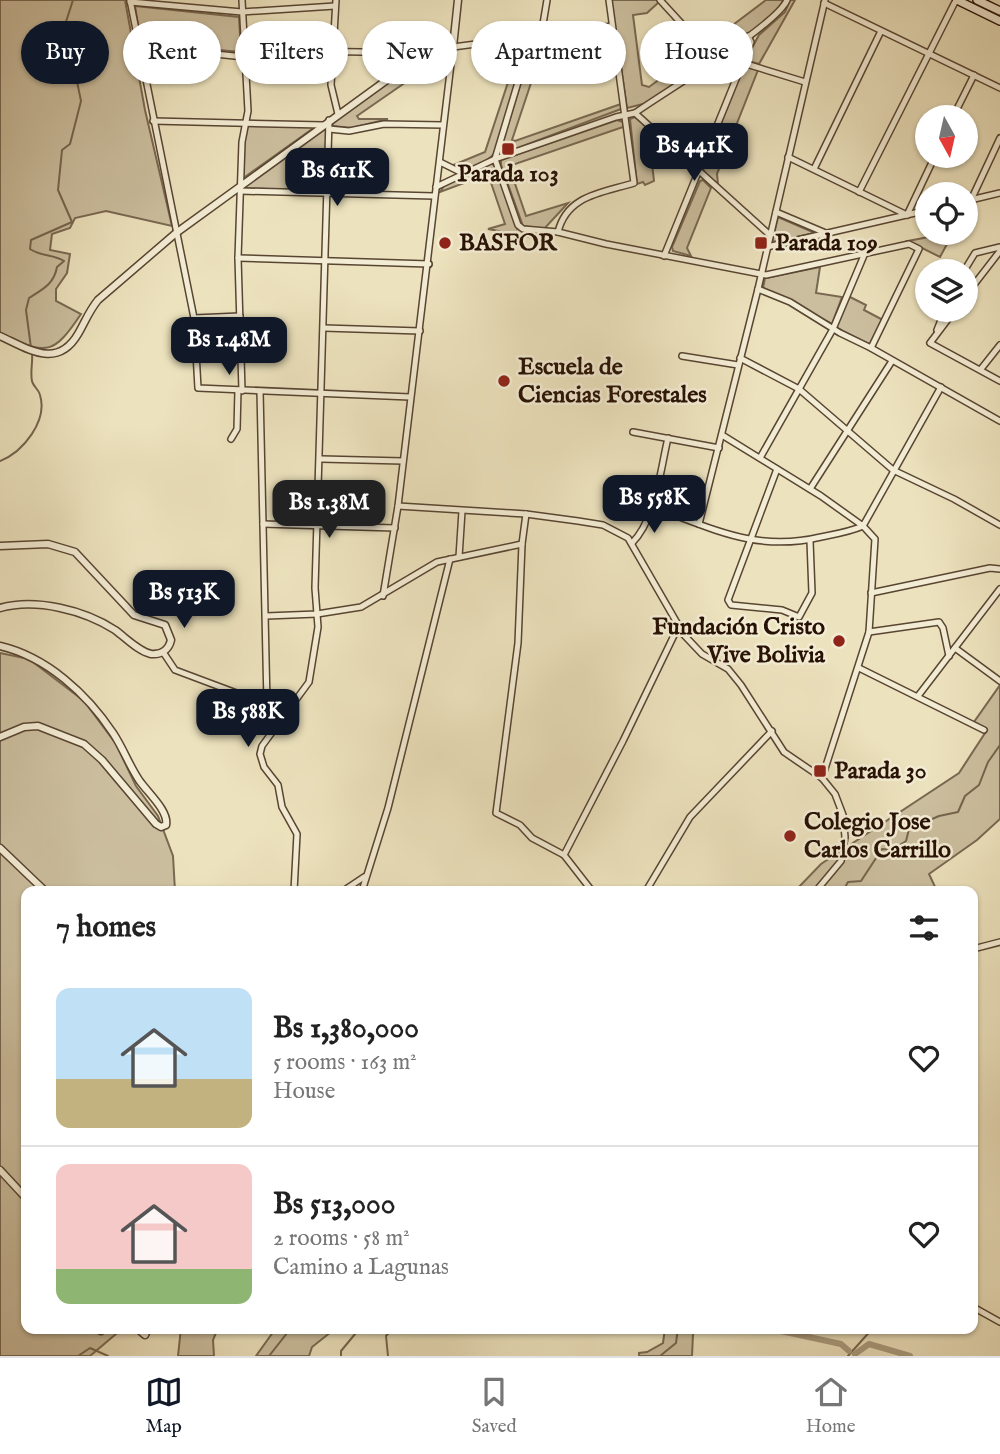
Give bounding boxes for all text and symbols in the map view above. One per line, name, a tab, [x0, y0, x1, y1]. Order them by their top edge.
chip: Buy	[21, 21, 109, 84]
chip: Rent	[123, 21, 221, 84]
chip: Filters	[235, 21, 348, 84]
chip: New	[362, 21, 457, 84]
chip: Apartment	[471, 21, 626, 84]
chip: House	[640, 21, 753, 84]
north arrow	[915, 105, 978, 168]
map controls	[915, 105, 978, 322]
pin: Bs 441K	[629, 124, 759, 183]
text: Bs 441K	[656, 131, 732, 160]
marker: Parada 103	[500, 141, 516, 157]
pin: Bs 611K	[272, 148, 402, 208]
text: Bs 611K	[301, 156, 373, 185]
place label: Parada 103	[457, 159, 559, 190]
button: locate	[915, 182, 978, 245]
place label: BASFOR	[459, 228, 558, 259]
place label: Parada 109	[775, 228, 878, 259]
marker: BASFOR	[437, 235, 453, 251]
marker: Parada 109	[753, 235, 769, 251]
button: layers	[915, 259, 978, 322]
pin: Bs 1.48M	[157, 318, 301, 377]
text: Bs 1.48M	[187, 325, 271, 354]
place label: Escuela de Ciencias Forestales	[518, 352, 707, 411]
marker: Escuela de Ciencias Forestales	[496, 373, 512, 389]
pin: Bs 558K	[589, 476, 719, 535]
pin: Bs 1.38M	[257, 480, 401, 540]
text: Bs 558K	[619, 483, 689, 512]
text: Bs 1.38M	[288, 488, 370, 517]
pin: Bs 513K	[119, 570, 249, 630]
text: Bs 513K	[149, 578, 219, 607]
place label: Fundación Cristo Vive Bolivia	[652, 612, 826, 671]
marker: Fundación Cristo Vive Bolivia	[831, 633, 847, 649]
pin: Bs 588K	[183, 690, 313, 749]
text: Bs 588K	[212, 697, 284, 726]
place label: Parada 30	[834, 756, 926, 787]
marker: Parada 30	[812, 763, 828, 779]
place label: Colegio Jose Carlos Carrillo	[804, 807, 951, 866]
marker: Colegio Jose Carlos Carrillo	[782, 828, 798, 844]
text: 7 homes	[56, 909, 156, 947]
icon: filters	[905, 909, 943, 947]
text: Bs 1,380,000	[273, 1010, 419, 1048]
icon: home	[112, 1016, 196, 1100]
icon: heart	[905, 1039, 943, 1077]
text: 5 rooms · 163 m²	[273, 1048, 417, 1077]
text: House	[273, 1077, 335, 1106]
text: Bs 513,000	[273, 1186, 395, 1224]
icon: home	[112, 1192, 196, 1276]
icon: heart	[905, 1215, 943, 1253]
text: 2 rooms · 58 m²	[273, 1224, 410, 1253]
text: Camino a Lagunas	[273, 1253, 449, 1282]
tab: Map	[145, 1373, 183, 1439]
tab: Saved	[472, 1373, 517, 1439]
tab: Home	[806, 1373, 855, 1439]

